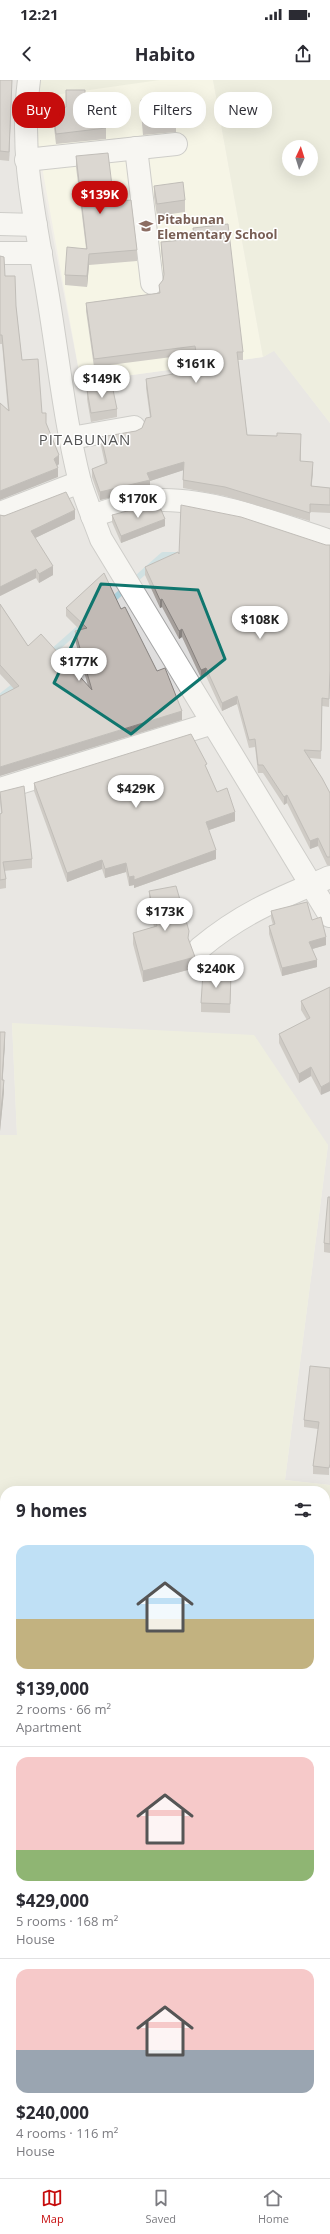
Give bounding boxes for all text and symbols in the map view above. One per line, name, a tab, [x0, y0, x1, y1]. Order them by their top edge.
text: 12:21	[20, 4, 59, 24]
text: Habito	[135, 42, 195, 66]
icon: back	[16, 43, 38, 65]
icon: share	[292, 43, 314, 65]
chip: Buy	[12, 92, 65, 128]
chip: Rent	[73, 92, 131, 128]
chip: Filters	[139, 92, 206, 128]
chip: New	[214, 92, 272, 128]
north arrow	[282, 140, 318, 176]
map controls	[282, 140, 318, 176]
pin: $139K	[72, 181, 128, 215]
text: $139K	[81, 185, 119, 203]
place label: Pitabunan Elementary School	[157, 210, 278, 243]
school or university icon: Pitabunan Elementary School	[138, 218, 154, 234]
pin: $161K	[168, 350, 224, 384]
text: $161K	[177, 354, 215, 372]
pin: $149K	[74, 365, 130, 399]
text: $149K	[83, 369, 121, 387]
district label: PITABUNAN	[39, 429, 131, 449]
pin: $170K	[110, 485, 166, 519]
text: $170K	[119, 489, 157, 507]
pin: $108K	[232, 606, 288, 640]
text: $108K	[241, 610, 279, 628]
pin: $177K	[51, 648, 107, 682]
text: $177K	[60, 652, 98, 670]
pin: $429K	[108, 775, 164, 809]
text: $429K	[117, 779, 155, 797]
pin: $173K	[137, 898, 193, 932]
text: $173K	[146, 902, 184, 920]
pin: $240K	[188, 955, 244, 989]
text: $240K	[197, 959, 235, 977]
text: 9 homes	[16, 1499, 87, 1522]
icon: filters	[292, 1499, 314, 1521]
icon: home	[129, 1571, 201, 1643]
text: $139,000	[16, 1677, 89, 1700]
text: 2 rooms · 66 m²	[16, 1700, 111, 1718]
text: Apartment	[16, 1718, 81, 1736]
icon: home	[129, 1783, 201, 1855]
text: $429,000	[16, 1889, 89, 1912]
text: 5 rooms · 168 m²	[16, 1912, 118, 1930]
text: House	[16, 1930, 55, 1948]
icon: home	[129, 1995, 201, 2067]
text: $240,000	[16, 2101, 89, 2124]
text: 4 rooms · 116 m²	[16, 2124, 118, 2142]
text: House	[16, 2142, 55, 2160]
tab: Map	[41, 2187, 64, 2226]
tab: Saved	[146, 2187, 176, 2226]
tab: Home	[258, 2187, 289, 2226]

